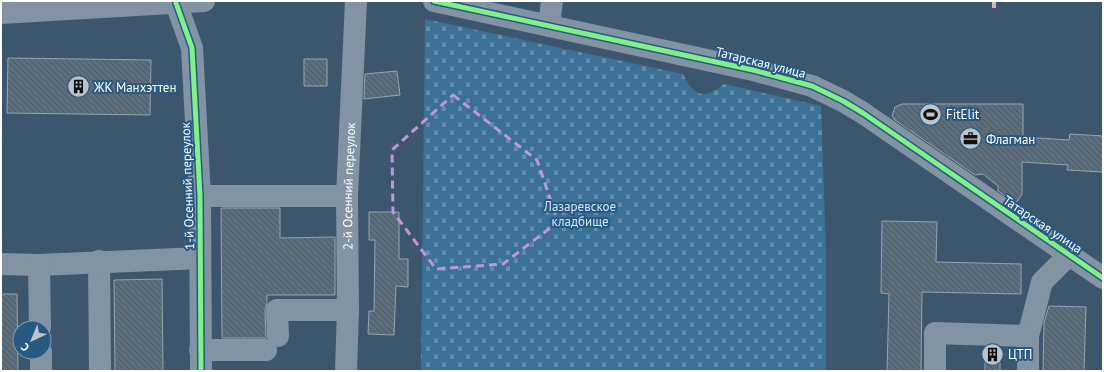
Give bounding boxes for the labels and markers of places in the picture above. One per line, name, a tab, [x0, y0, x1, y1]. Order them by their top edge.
building icon: ЖК Манхэттен	[66, 74, 92, 100]
place label: ЖК Манхэттен	[93, 79, 176, 96]
sports icon: FitElit	[917, 101, 943, 127]
place label: FitElit	[946, 106, 980, 123]
office icon: Флагман	[958, 126, 984, 152]
place label: Флагман	[986, 131, 1035, 148]
building icon: ЦТП	[980, 341, 1006, 367]
place label: ЦТП	[1008, 346, 1032, 363]

